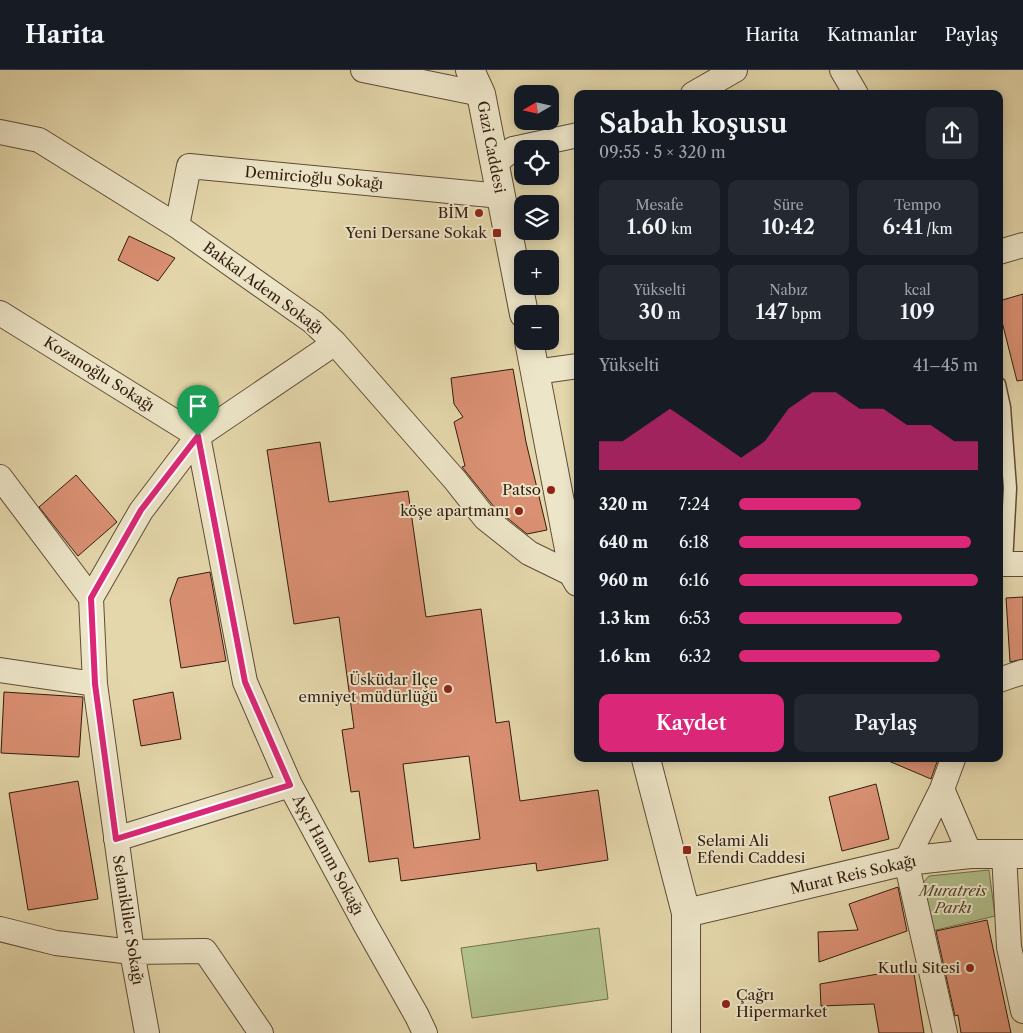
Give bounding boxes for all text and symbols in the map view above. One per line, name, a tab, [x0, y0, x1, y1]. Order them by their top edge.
text: Harita	[25, 20, 104, 49]
text: Harita	[745, 24, 799, 46]
text: Katmanlar	[827, 24, 917, 46]
text: Paylaş	[945, 24, 998, 46]
north arrow	[514, 85, 559, 130]
map controls	[514, 85, 559, 350]
street label: Gazi Caddesi	[473, 99, 510, 195]
text: Sabah koşusu	[599, 106, 788, 140]
button: share	[926, 107, 978, 159]
button: locate	[514, 140, 559, 185]
text: 09:55 · 5 × 320 m	[599, 142, 726, 162]
street label: Demircioğlu Sokağı	[244, 162, 385, 193]
button: layers	[514, 195, 559, 240]
text: Mesafe	[636, 196, 683, 214]
text: Süre	[773, 196, 804, 214]
text: Tempo	[894, 196, 941, 214]
place label: BİM	[438, 203, 469, 222]
marker: BİM	[473, 207, 485, 219]
text: 1.60	[627, 214, 667, 239]
text: 10:42	[762, 214, 815, 239]
text: 6:41	[882, 214, 923, 239]
text: km	[667, 220, 692, 238]
text: /km	[923, 220, 953, 238]
place label: Yeni Dersane Sokak	[344, 223, 488, 242]
marker: Yeni Dersane Sokak	[491, 227, 503, 239]
street label: Bakkal Adem Sokağı	[199, 237, 328, 338]
button: +	[514, 250, 559, 295]
text: Yükselti	[633, 281, 686, 299]
text: Nabız	[769, 281, 808, 299]
text: kcal	[904, 281, 931, 299]
text: 30	[639, 299, 664, 324]
text: 147	[755, 299, 788, 324]
text: 109	[900, 299, 935, 324]
button: −	[514, 305, 559, 350]
text: m	[664, 305, 680, 323]
text: bpm	[788, 305, 822, 323]
street label: Kozanoğlu Sokağı	[40, 332, 158, 415]
text: Yükselti	[599, 355, 659, 375]
text: 41–45 m	[913, 355, 978, 375]
pin	[177, 385, 219, 436]
icon: arrive	[184, 392, 212, 420]
place label: Patso	[502, 480, 541, 499]
marker: Patso	[545, 484, 557, 496]
text: 320 m	[599, 494, 648, 514]
text: 7:24	[679, 494, 710, 514]
place label: köşe apartmanı	[400, 501, 509, 520]
marker: köşe apartmanı	[513, 505, 525, 517]
text: 640 m	[599, 532, 648, 552]
text: 6:18	[679, 532, 709, 552]
text: 960 m	[599, 570, 648, 590]
text: 6:16	[679, 570, 709, 590]
text: 1.3 km	[599, 608, 650, 628]
text: 6:53	[679, 608, 710, 628]
text: 1.6 km	[599, 646, 651, 666]
text: 6:32	[679, 646, 711, 666]
place label: Üsküdar İlçe emniyet müdürlüğü	[299, 670, 438, 706]
marker: Üsküdar İlçe emniyet müdürlüğü	[442, 683, 454, 695]
button: Kaydet	[599, 694, 784, 752]
button: Paylaş	[794, 694, 978, 752]
street label: Aşçı Hanım Sokağı	[288, 790, 368, 919]
place label: Selami Ali Efendi Caddesi	[697, 831, 806, 867]
marker: Selami Ali Efendi Caddesi	[681, 844, 693, 856]
street label: Murat Reis Sokağı	[788, 851, 918, 898]
street label: Selanikliler Sokağı	[109, 854, 148, 987]
park label: Muratreis Parkı	[917, 881, 987, 917]
place label: Kutlu Sitesi	[878, 958, 960, 977]
marker: Kutlu Sitesi	[964, 962, 976, 974]
place label: Çağrı Hipermarket	[736, 985, 828, 1021]
marker: Çağrı Hipermarket	[720, 998, 732, 1010]

